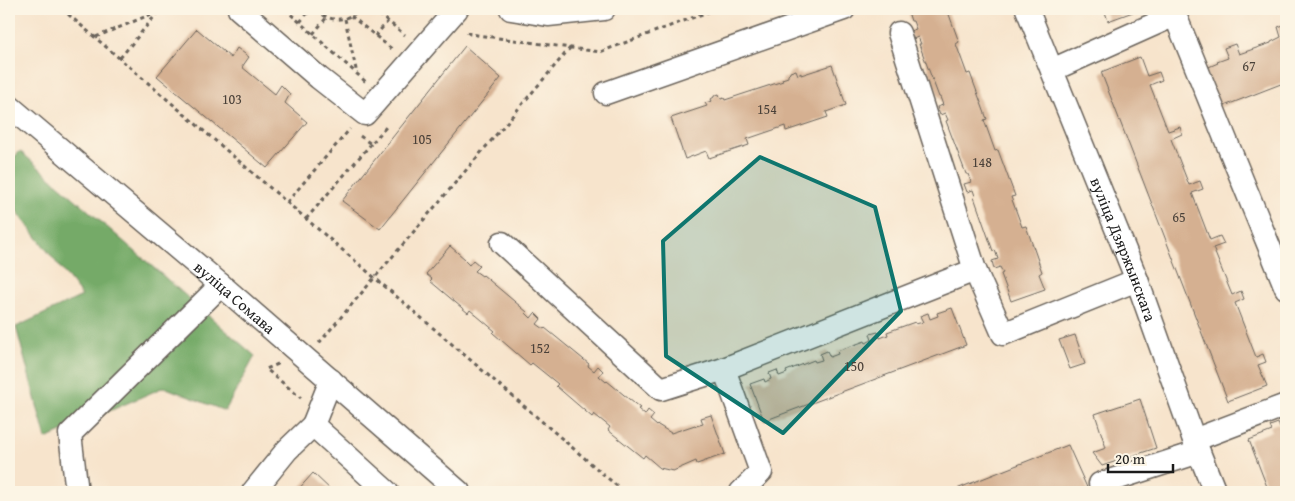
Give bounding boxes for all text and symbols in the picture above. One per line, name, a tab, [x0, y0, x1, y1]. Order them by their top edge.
house number: 67	[1242, 56, 1256, 76]
house number: 103	[222, 89, 242, 109]
house number: 154	[757, 99, 777, 119]
house number: 105	[412, 129, 432, 149]
house number: 148	[972, 152, 992, 172]
street label: вуліца Дзяржынскага	[1084, 174, 1163, 325]
house number: 65	[1172, 207, 1186, 227]
street label: вуліца Сомава	[189, 255, 281, 340]
house number: 152	[530, 338, 550, 358]
house number: 150	[844, 356, 864, 376]
scale bar	[1108, 441, 1172, 473]
text: 20 m	[1115, 448, 1146, 469]

